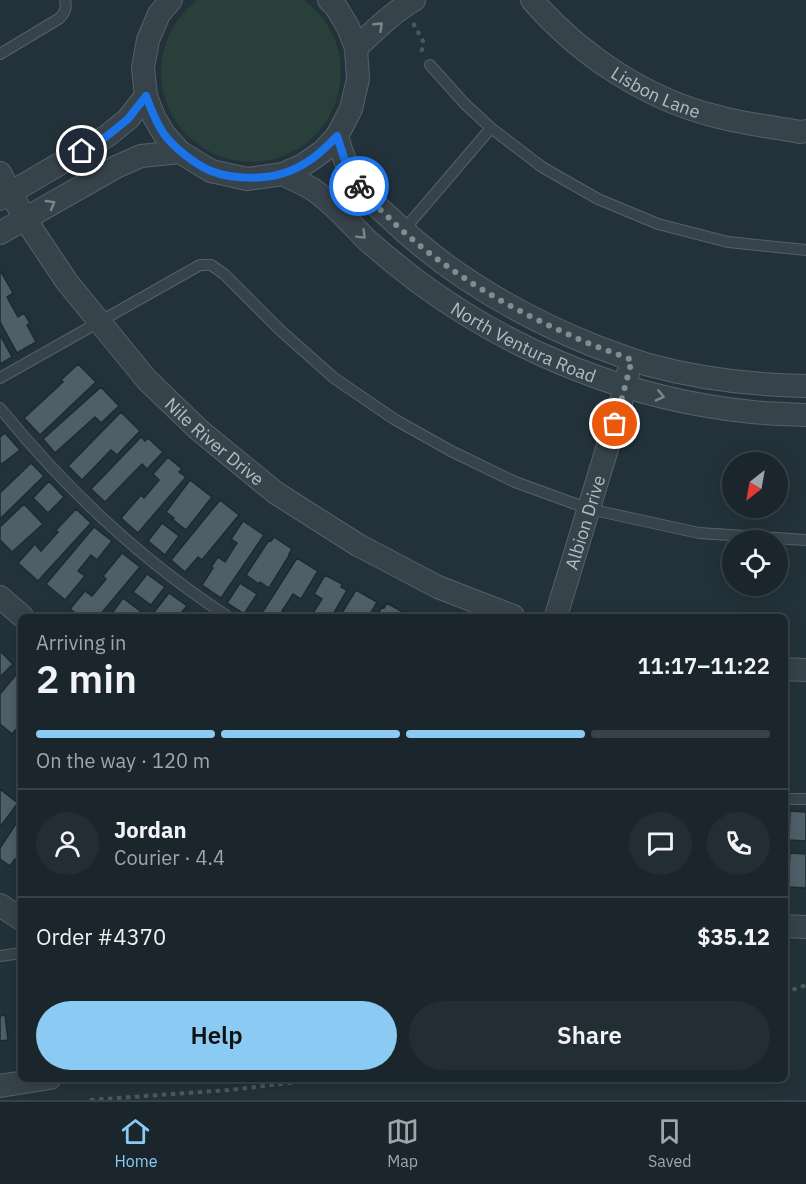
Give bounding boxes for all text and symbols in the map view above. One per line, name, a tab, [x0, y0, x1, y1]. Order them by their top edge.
one-way arrow	[372, 22, 383, 33]
street label: Lisbon Lane	[607, 61, 703, 123]
pin	[56, 125, 107, 176]
icon: home	[65, 134, 98, 167]
courier	[329, 156, 389, 216]
icon: bike	[343, 170, 376, 203]
one-way arrow	[45, 200, 55, 211]
one-way arrow	[355, 227, 366, 238]
street label: North Ventura Road	[447, 296, 599, 387]
one-way arrow	[655, 388, 665, 401]
street label: Nile River Drive	[160, 392, 269, 490]
pin	[589, 398, 640, 449]
icon: bag	[598, 407, 631, 440]
north arrow	[722, 452, 788, 518]
map controls	[722, 452, 788, 596]
street label: Albion Drive	[559, 472, 610, 572]
button: locate	[722, 530, 788, 596]
text: Arriving in	[36, 629, 126, 656]
text: 11:17–11:22	[637, 651, 770, 680]
text: 2 min	[36, 653, 137, 704]
text: On the way · 120 m	[36, 747, 210, 774]
button: person	[36, 812, 99, 875]
button: chat	[629, 812, 692, 875]
button: phone	[707, 812, 770, 875]
text: Jordan	[114, 815, 187, 844]
text: Courier · 4.4	[114, 844, 225, 871]
text: Order #4370	[36, 922, 166, 951]
text: $35.12	[697, 922, 770, 951]
button: Help	[36, 1001, 397, 1070]
button: Share	[409, 1001, 770, 1070]
tab: Home	[114, 1115, 157, 1171]
tab: Map	[386, 1115, 419, 1171]
tab: Saved	[648, 1115, 692, 1171]

